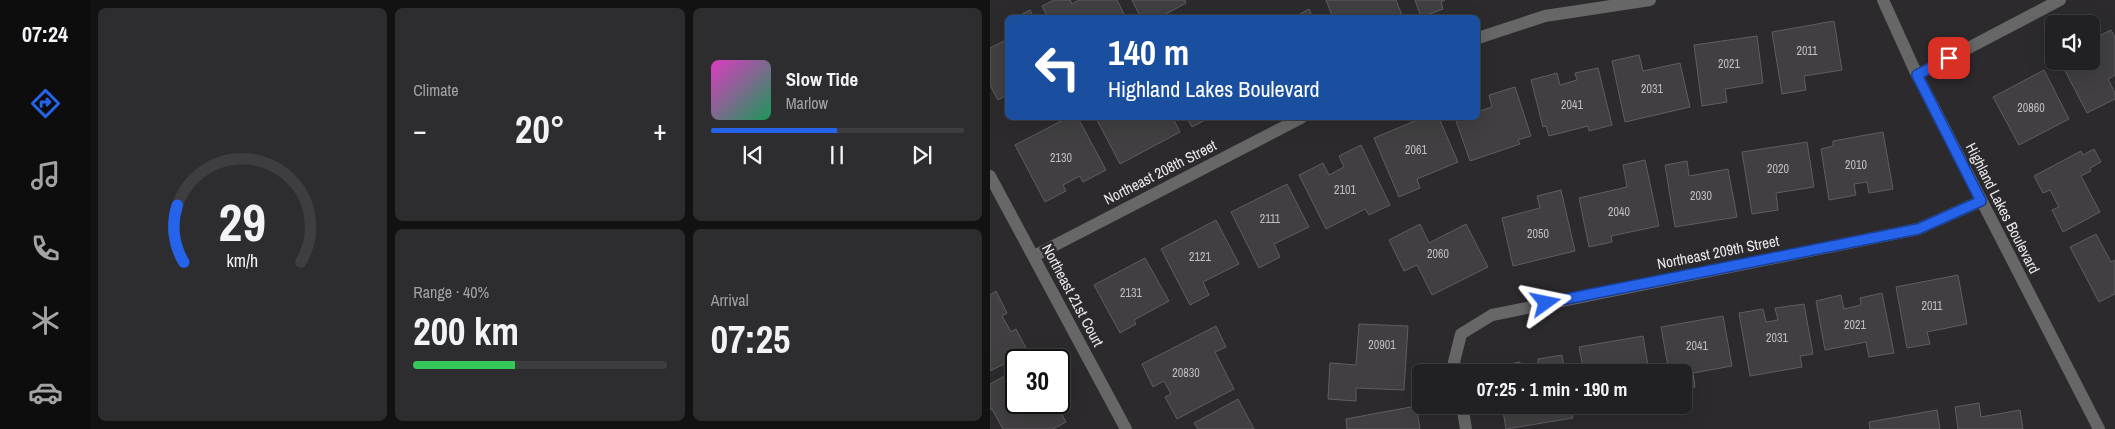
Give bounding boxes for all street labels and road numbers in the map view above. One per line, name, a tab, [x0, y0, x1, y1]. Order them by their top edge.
street label: Northeast 208th Street	[1100, 134, 1220, 209]
street label: Highland Lakes Boulevard	[1961, 139, 2045, 277]
street label: Northeast 209th Street	[1655, 230, 1781, 274]
street label: Northeast 21st Court	[1037, 240, 1109, 351]

